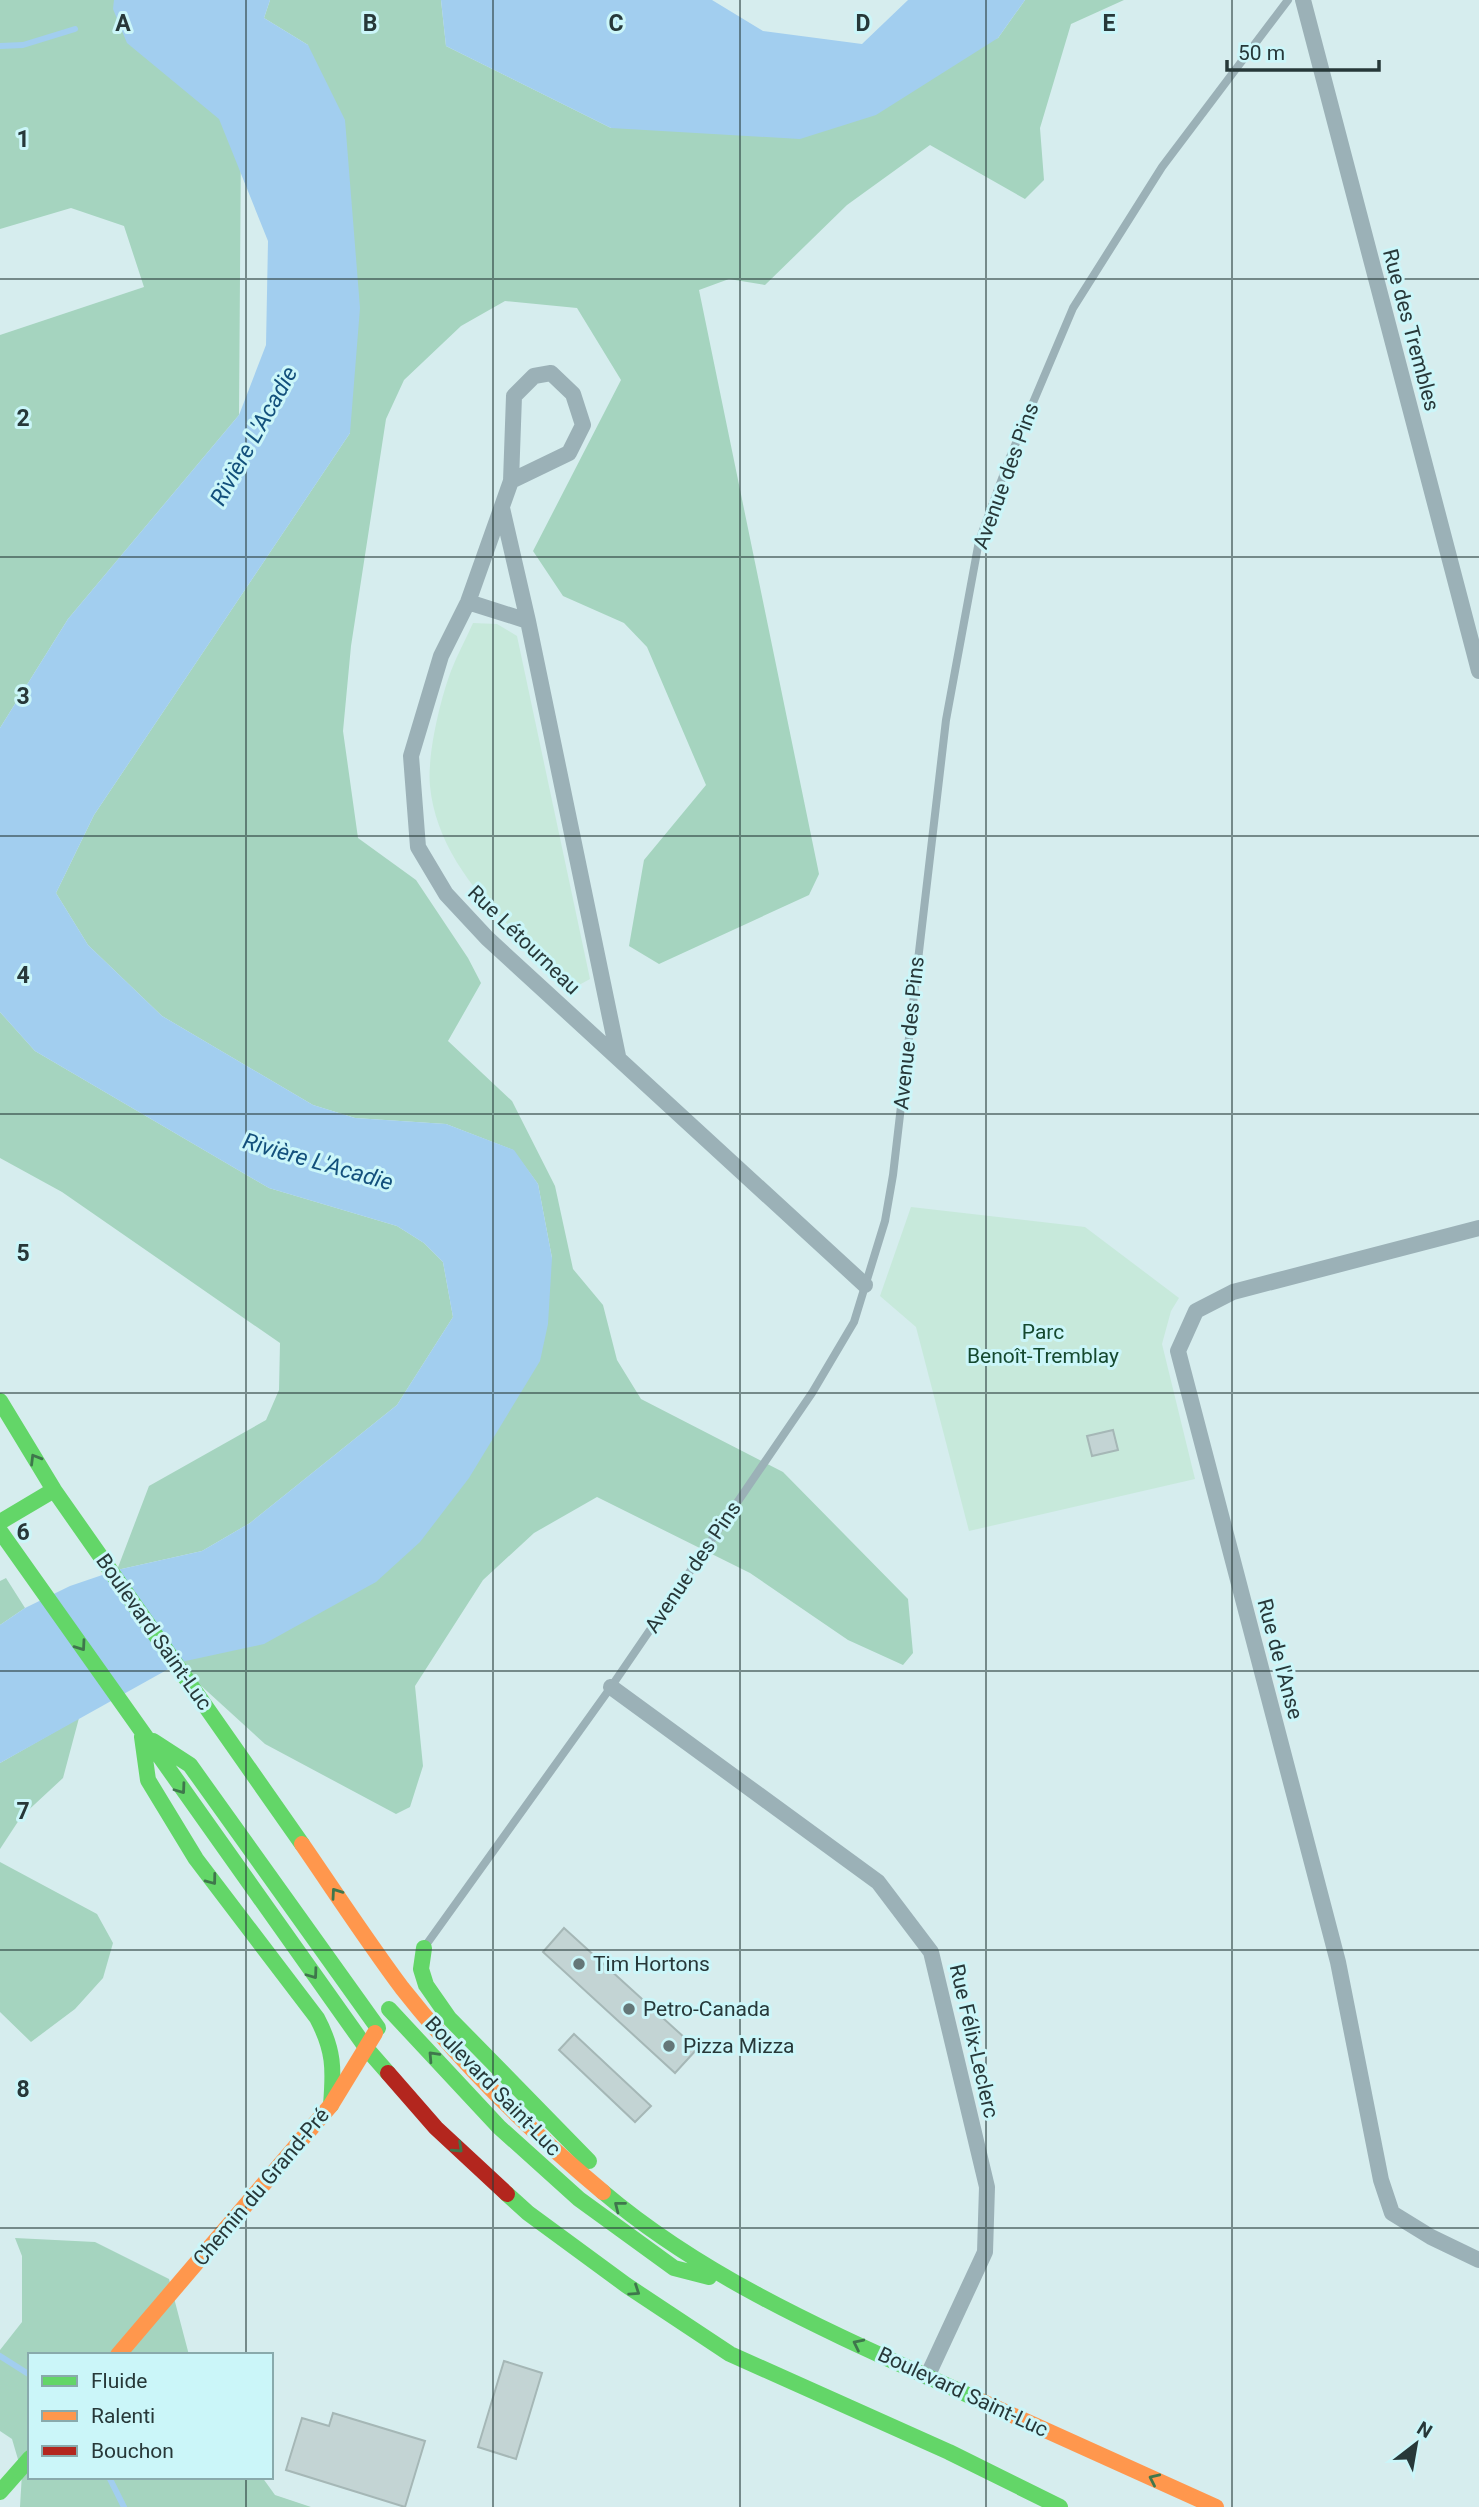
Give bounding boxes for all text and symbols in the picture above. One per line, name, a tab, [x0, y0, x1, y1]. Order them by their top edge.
text: A	[115, 10, 131, 37]
text: B	[363, 10, 377, 37]
text: C	[608, 10, 624, 37]
text: D	[856, 10, 870, 37]
text: E	[1103, 10, 1116, 37]
scale bar	[1227, 28, 1379, 72]
text: 50 m	[1238, 41, 1285, 65]
text: 1	[16, 126, 30, 153]
street label: Rue des Trembles	[1378, 246, 1444, 414]
water label: Rivière L'Acadie	[205, 362, 303, 510]
street label: Avenue des Pins	[968, 400, 1044, 552]
text: 2	[16, 405, 30, 432]
text: 3	[16, 683, 30, 710]
street label: Rue Létourneau	[463, 881, 585, 999]
street label: Avenue des Pins	[889, 955, 929, 1111]
text: 4	[16, 962, 30, 989]
water label: Rivière L'Acadie	[240, 1128, 396, 1196]
text: 5	[16, 1240, 30, 1267]
park label: Parc Benoît-Tremblay	[967, 1320, 1119, 1368]
one-way arrow	[30, 1453, 43, 1466]
street label: Avenue des Pins	[640, 1497, 746, 1637]
text: 6	[16, 1519, 30, 1546]
street label: Boulevard Saint-Luc	[91, 1549, 217, 1715]
street label: Rue de l'Anse	[1252, 1596, 1308, 1722]
one-way arrow	[73, 1638, 85, 1651]
one-way arrow	[173, 1781, 185, 1794]
text: 7	[16, 1798, 30, 1825]
one-way arrow	[204, 1873, 217, 1885]
one-way arrow	[332, 1888, 344, 1901]
place label: Tim Hortons	[593, 1952, 710, 1976]
marker: Tim Hortons	[571, 1956, 587, 1972]
street label: Rue Félix-Leclerc	[945, 1962, 1003, 2120]
one-way arrow	[305, 1966, 317, 1979]
place label: Petro-Canada	[643, 1997, 770, 2021]
marker: Petro-Canada	[621, 2001, 637, 2017]
street label: Boulevard Saint-Luc	[420, 2011, 566, 2161]
place label: Pizza Mizza	[683, 2034, 795, 2058]
marker: Pizza Mizza	[661, 2038, 677, 2054]
one-way arrow	[429, 2051, 442, 2064]
text: 8	[16, 2076, 30, 2103]
street label: Chemin du Grand-Pré	[188, 2103, 334, 2271]
one-way arrow	[450, 2140, 463, 2153]
one-way arrow	[614, 2201, 626, 2214]
one-way arrow	[627, 2283, 640, 2295]
one-way arrow	[853, 2338, 865, 2352]
street label: Boulevard Saint-Luc	[874, 2342, 1052, 2442]
legend	[28, 2353, 273, 2479]
text: Fluide	[91, 2369, 147, 2393]
text: Ralenti	[91, 2404, 155, 2428]
north arrow	[1381, 2409, 1451, 2479]
text: N	[1413, 2417, 1436, 2443]
text: Bouchon	[91, 2439, 174, 2463]
one-way arrow	[1149, 2473, 1161, 2487]

